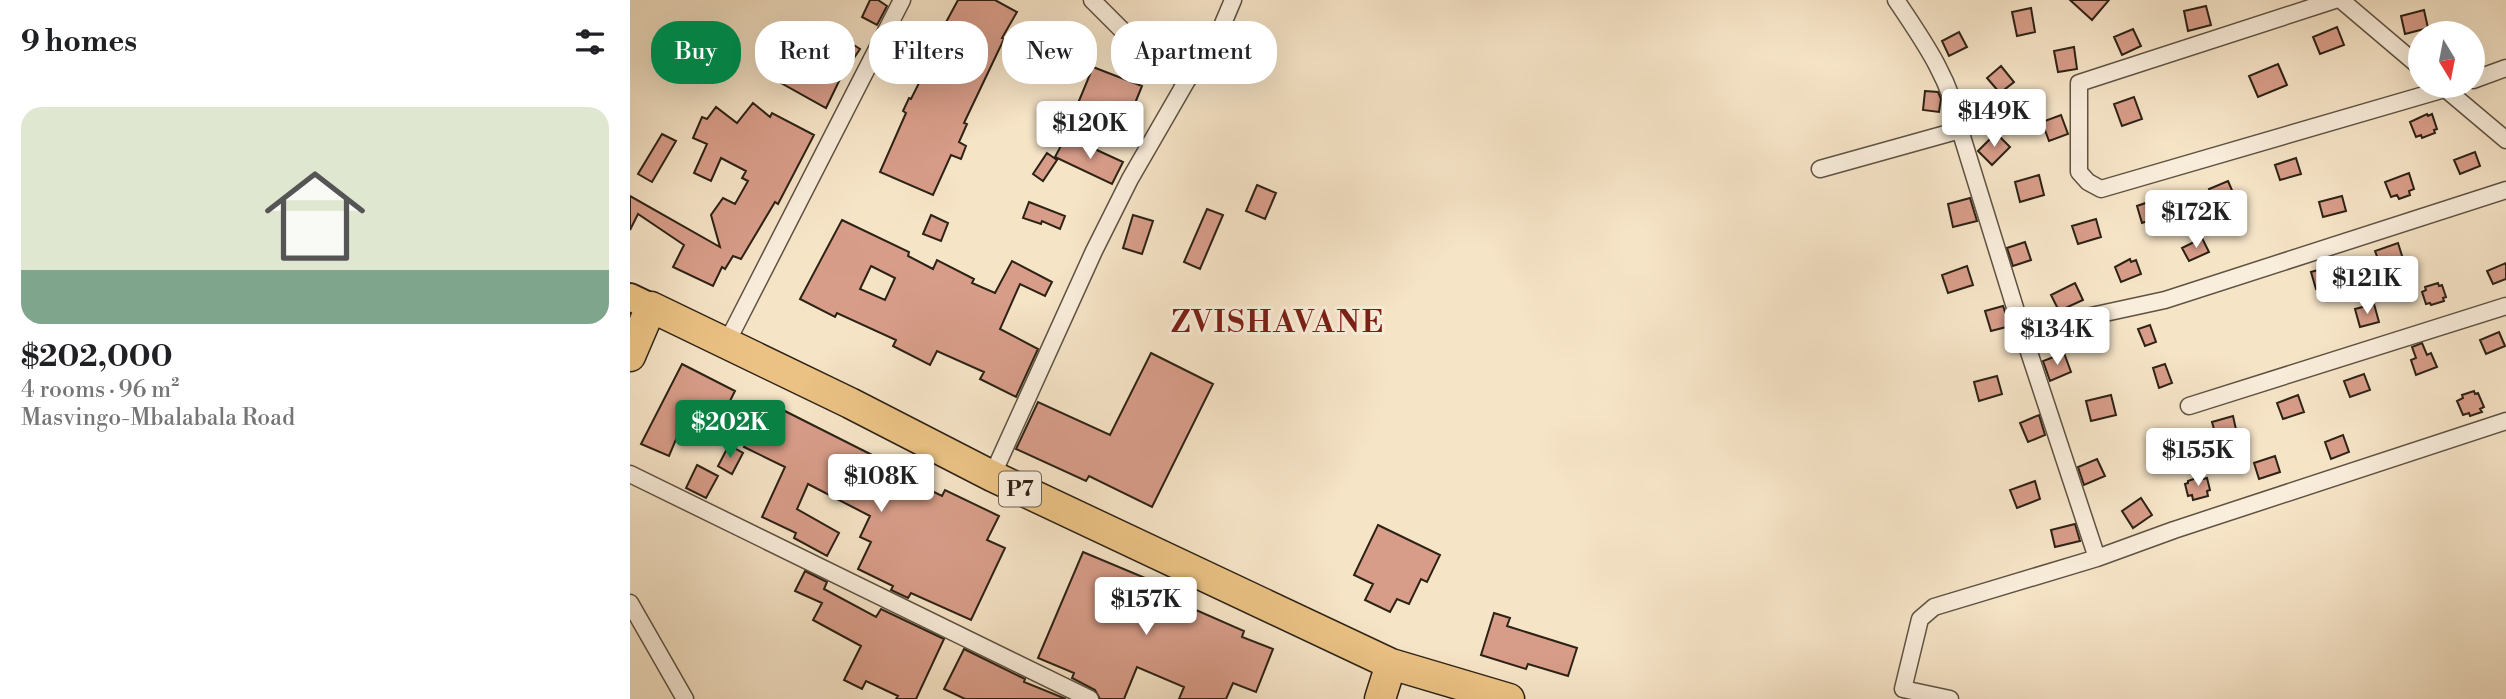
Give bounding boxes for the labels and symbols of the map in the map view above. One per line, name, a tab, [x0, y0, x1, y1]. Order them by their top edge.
north arrow	[2408, 21, 2485, 98]
pin: $149K	[1945, 90, 2043, 149]
pin: $120K	[1041, 102, 1139, 161]
pin: $172K	[2147, 190, 2245, 250]
pin: $121K	[2318, 256, 2416, 316]
district label: ZVISHAVANE	[1171, 304, 1385, 342]
pin: $134K	[2008, 308, 2106, 367]
pin: $202K	[681, 400, 779, 460]
pin: $155K	[2149, 428, 2247, 488]
pin: $108K	[832, 454, 930, 514]
road number: P7	[999, 472, 1041, 506]
pin: $157K	[1097, 578, 1195, 637]

